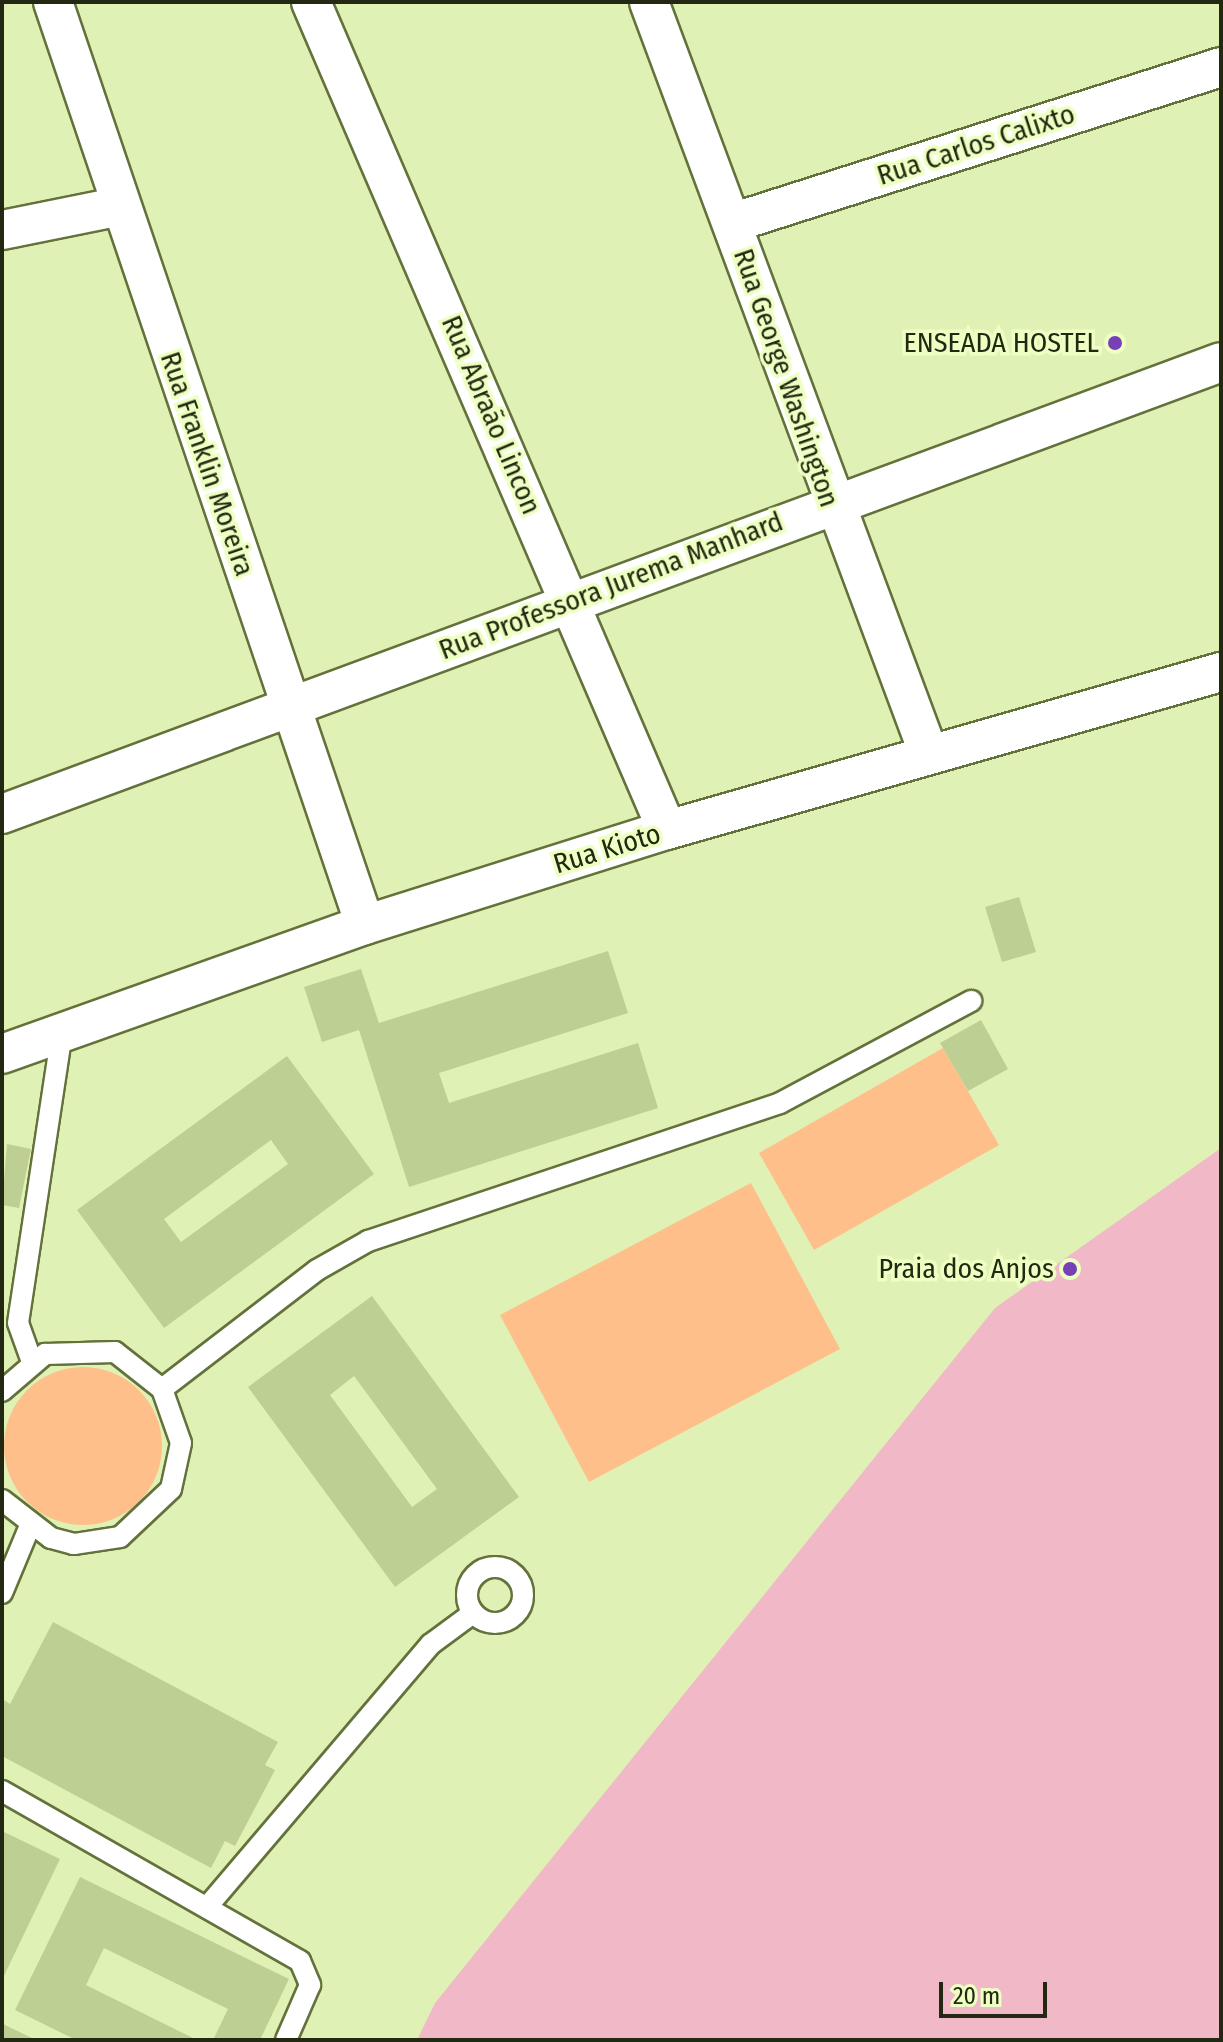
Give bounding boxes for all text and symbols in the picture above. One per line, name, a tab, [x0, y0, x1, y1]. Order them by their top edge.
street label: Rua Carlos Calixto	[873, 97, 1079, 193]
street label: Rua George Washington	[726, 244, 846, 512]
street label: Rua Abraão Lincon	[434, 311, 548, 519]
place label: ENSEADA HOSTEL	[904, 326, 1099, 360]
marker: ENSEADA HOSTEL	[1106, 334, 1124, 352]
street label: Rua Franklin Moreira	[153, 348, 261, 580]
street label: Rua Professora Jurema Manhard	[434, 505, 788, 667]
street label: Rua Kioto	[549, 817, 665, 881]
place label: Praia dos Anjos	[878, 1252, 1054, 1286]
marker: Praia dos Anjos	[1061, 1260, 1079, 1278]
scale bar	[943, 1966, 1051, 2016]
text: 20 m	[953, 1982, 1000, 2010]

